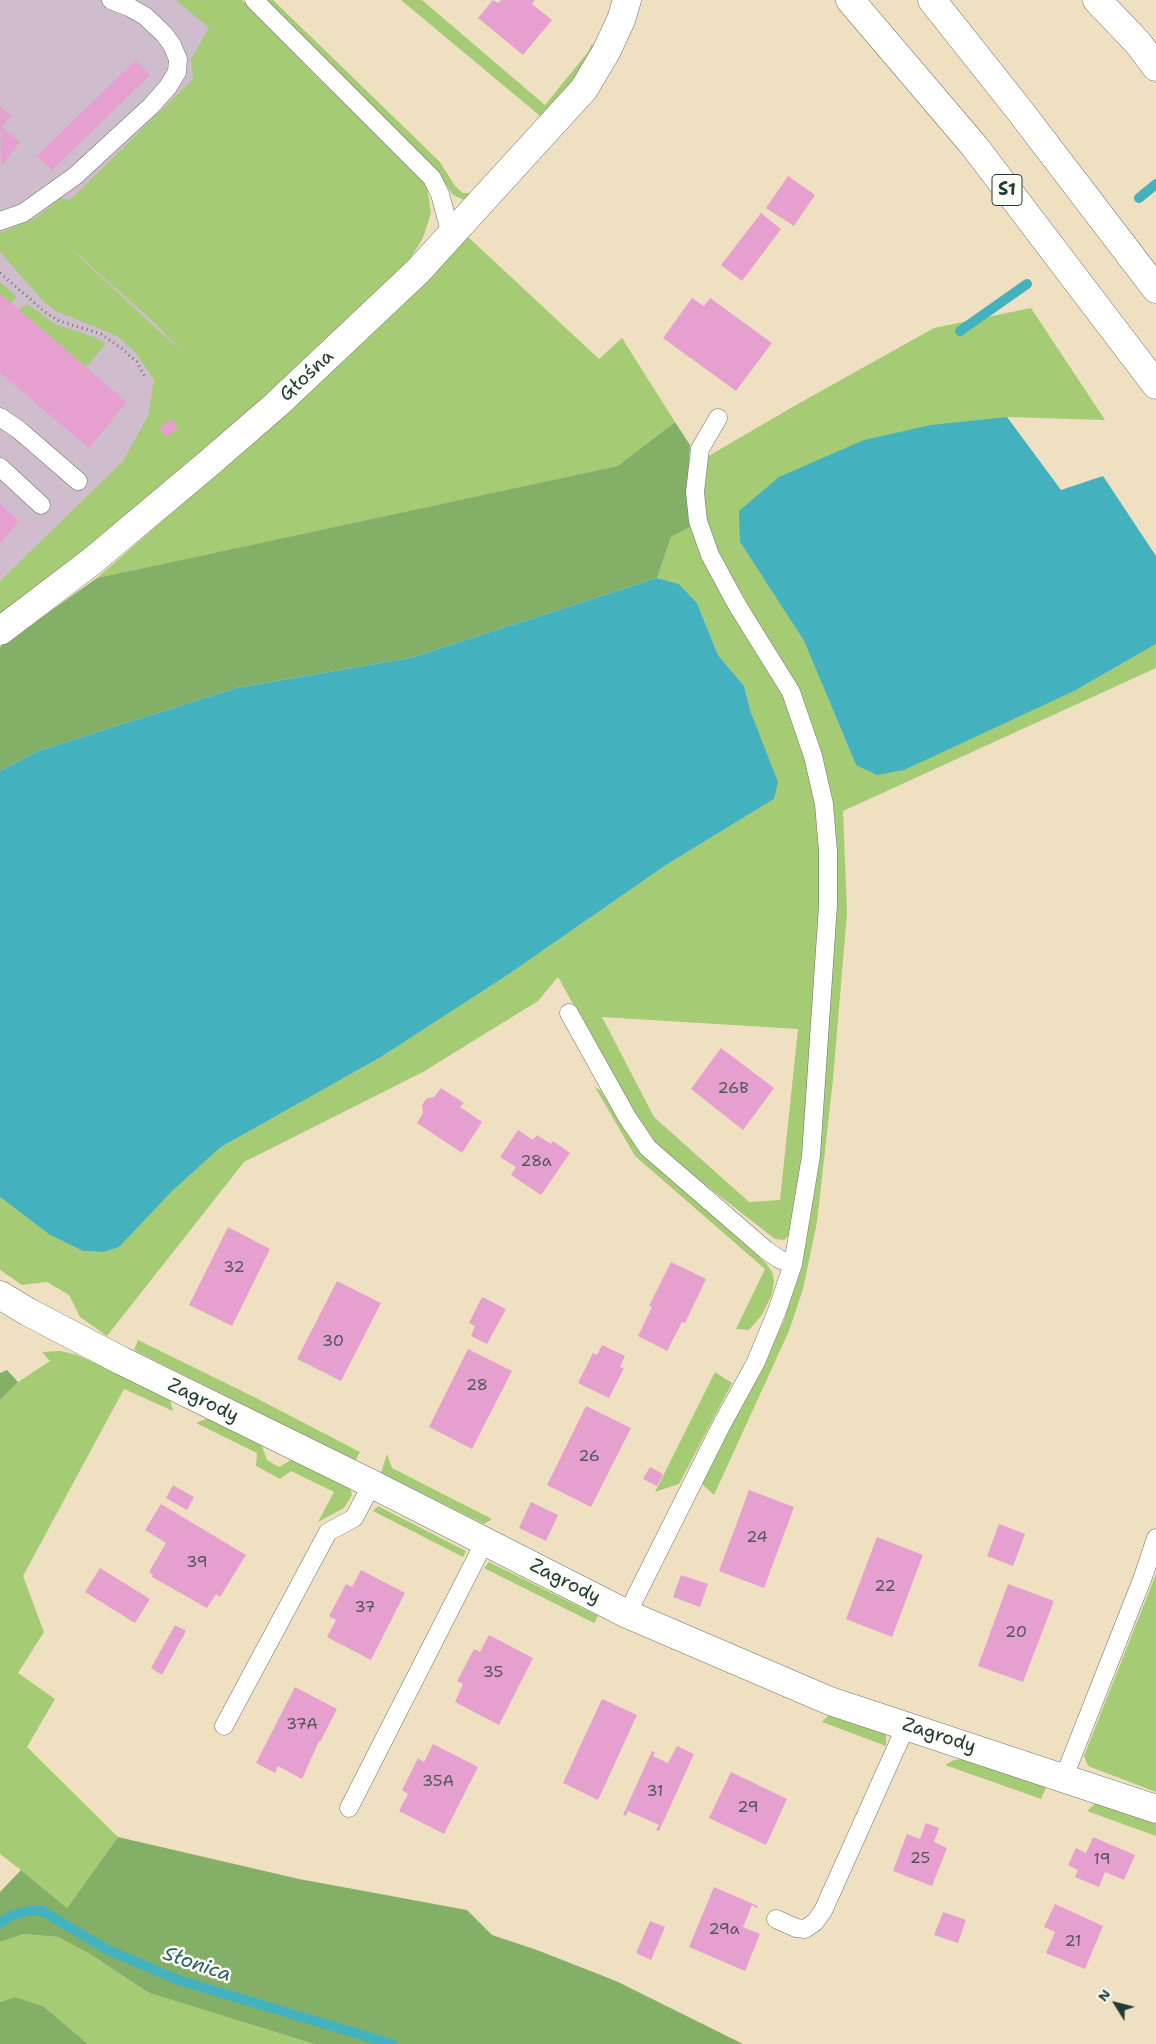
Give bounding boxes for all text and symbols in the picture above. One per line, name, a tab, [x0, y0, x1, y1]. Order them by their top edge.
road number: S1	[992, 174, 1022, 206]
street label: Głośna	[275, 345, 339, 407]
house number: 26B	[717, 1079, 749, 1099]
house number: 28a	[520, 1152, 552, 1172]
house number: 32	[223, 1258, 245, 1278]
house number: 30	[322, 1332, 344, 1352]
street label: Zagrody	[164, 1374, 242, 1428]
house number: 28	[466, 1376, 488, 1396]
house number: 26	[578, 1447, 600, 1467]
house number: 24	[746, 1528, 768, 1548]
house number: 39	[186, 1553, 208, 1573]
street label: Zagrody	[526, 1555, 604, 1609]
house number: 22	[874, 1577, 896, 1597]
house number: 37	[354, 1598, 376, 1618]
house number: 20	[1005, 1623, 1027, 1643]
house number: 35	[483, 1663, 503, 1683]
street label: Zagrody	[899, 1713, 979, 1759]
house number: 37A	[286, 1715, 318, 1735]
house number: 35A	[422, 1772, 454, 1792]
house number: 31	[646, 1782, 664, 1802]
house number: 29	[737, 1798, 759, 1818]
house number: 25	[910, 1849, 930, 1869]
house number: 19	[1093, 1850, 1111, 1870]
house number: 29a	[708, 1920, 740, 1940]
house number: 21	[1064, 1932, 1082, 1952]
water label: Słonica	[160, 1942, 234, 1988]
north arrow	[1091, 1979, 1141, 2029]
text: N	[1093, 1985, 1114, 2005]

